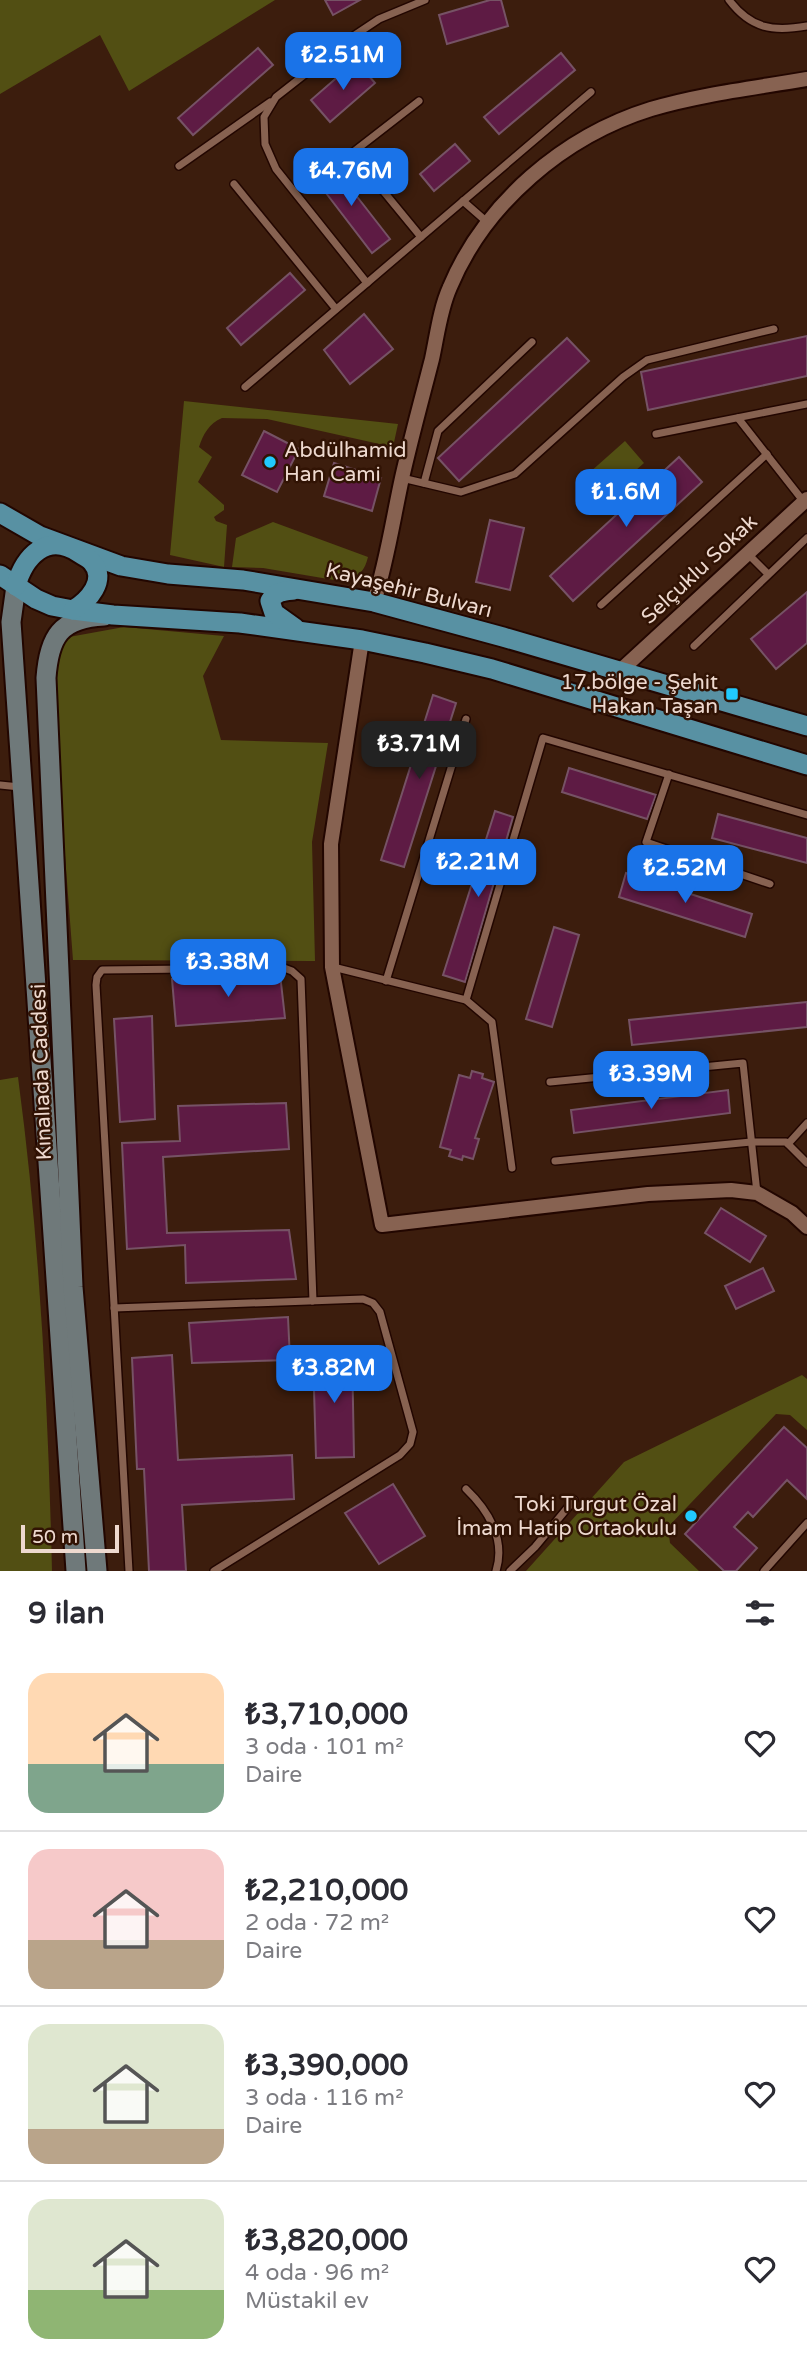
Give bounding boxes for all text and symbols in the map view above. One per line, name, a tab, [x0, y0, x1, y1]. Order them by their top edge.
pin: ₺2.51M	[286, 32, 400, 92]
text: ₺2.51M	[301, 41, 385, 69]
pin: ₺4.76M	[294, 148, 408, 208]
text: ₺4.76M	[309, 157, 393, 185]
place label: Abdülhamid Han Cami	[284, 438, 406, 487]
marker: Abdülhamid Han Cami	[262, 454, 278, 470]
pin: ₺1.6M	[577, 470, 675, 529]
text: ₺1.6M	[591, 478, 661, 506]
street label: Selçuklu Sokak	[636, 509, 762, 629]
street label: Kayaşehir Bulvarı	[323, 558, 495, 623]
place label: 17.bölge - Şehit Hakan Taşan	[560, 670, 718, 719]
marker: 17.bölge - Şehit Hakan Taşan	[724, 686, 740, 702]
pin: ₺3.71M	[362, 722, 476, 781]
text: ₺3.71M	[377, 730, 461, 758]
pin: ₺2.21M	[421, 839, 535, 899]
pin: ₺2.52M	[628, 846, 742, 905]
text: ₺2.21M	[436, 848, 520, 876]
text: ₺2.52M	[643, 854, 727, 882]
pin: ₺3.38M	[171, 940, 285, 999]
text: ₺3.38M	[186, 948, 270, 976]
street label: Kınalıada Caddesi	[26, 983, 57, 1161]
pin: ₺3.39M	[594, 1052, 708, 1111]
text: ₺3.39M	[609, 1060, 693, 1088]
pin: ₺3.82M	[277, 1346, 391, 1405]
text: ₺3.82M	[292, 1354, 376, 1382]
place label: Toki Turgut Özal İmam Hatip Ortaokulu	[456, 1492, 677, 1541]
marker: Toki Turgut Özal İmam Hatip Ortaokulu	[683, 1508, 699, 1524]
scale bar	[21, 1522, 119, 1554]
text: 50 m	[32, 1526, 78, 1548]
icon: filters	[741, 1594, 779, 1632]
text: 9 ilan	[28, 1595, 105, 1632]
text: ₺3,710,000	[245, 1696, 408, 1733]
icon: home	[84, 1701, 168, 1785]
icon: heart	[741, 1724, 779, 1762]
text: 3 oda · 101 m²	[245, 1733, 404, 1761]
text: Daire	[245, 1761, 302, 1789]
text: ₺2,210,000	[245, 1872, 408, 1909]
icon: home	[84, 1877, 168, 1961]
icon: heart	[741, 1900, 779, 1938]
text: 2 oda · 72 m²	[245, 1909, 389, 1937]
text: Daire	[245, 1937, 302, 1965]
text: ₺3,390,000	[245, 2047, 408, 2084]
icon: home	[84, 2052, 168, 2136]
icon: heart	[741, 2075, 779, 2113]
text: 3 oda · 116 m²	[245, 2084, 404, 2112]
text: Daire	[245, 2112, 302, 2140]
text: ₺3,820,000	[245, 2222, 408, 2259]
icon: home	[84, 2227, 168, 2311]
icon: heart	[741, 2250, 779, 2288]
text: 4 oda · 96 m²	[245, 2259, 389, 2287]
text: Müstakil ev	[245, 2287, 369, 2315]

